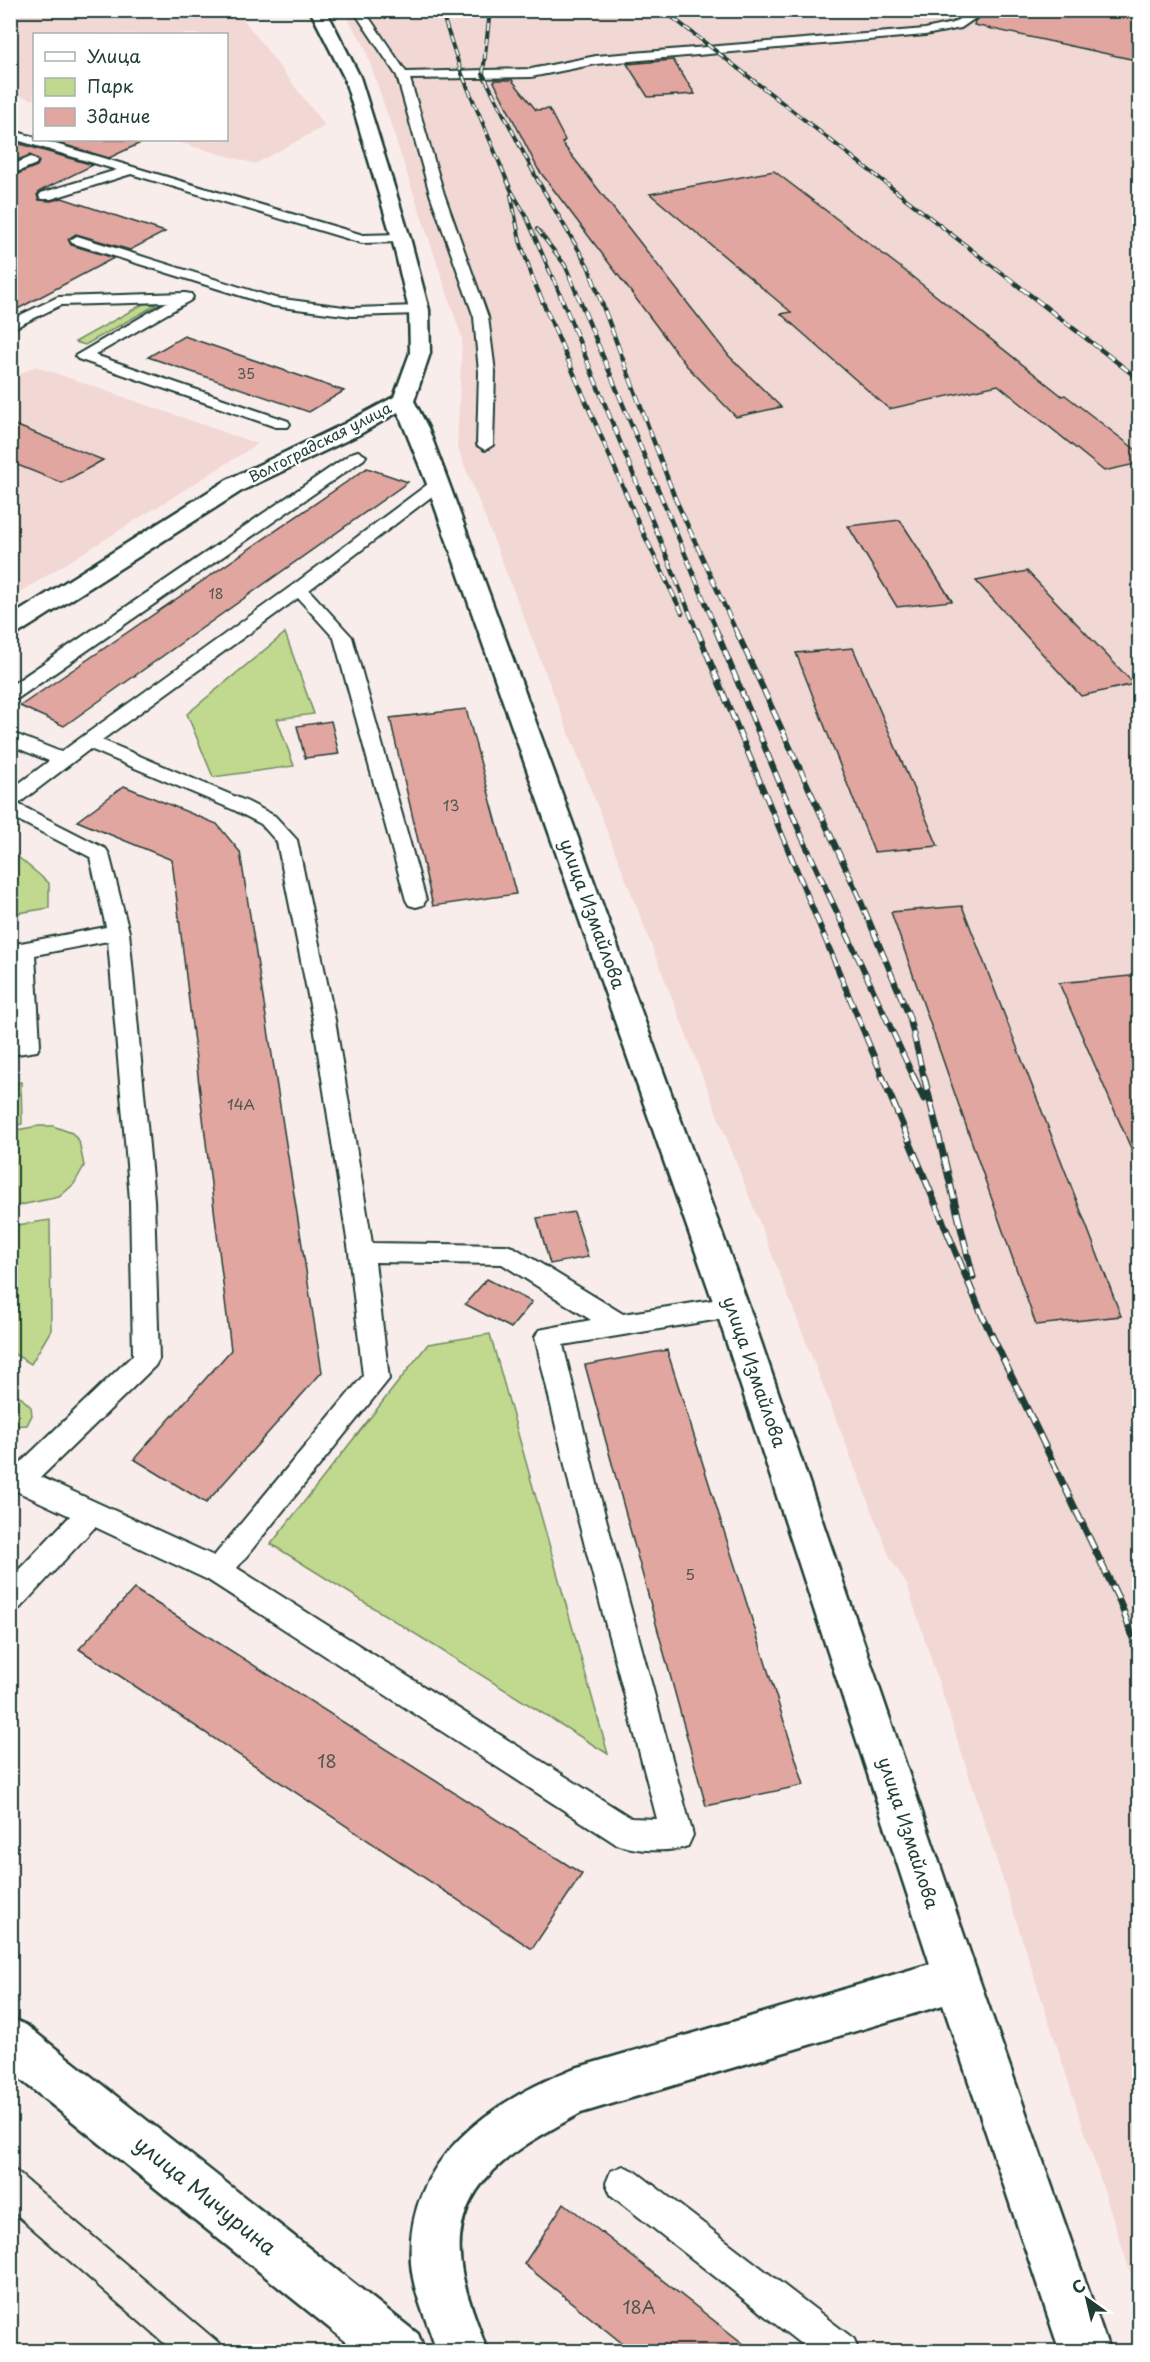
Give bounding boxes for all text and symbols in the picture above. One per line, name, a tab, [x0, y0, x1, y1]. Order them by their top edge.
legend	[33, 33, 228, 141]
text: Улица	[87, 42, 141, 69]
text: Парк	[87, 72, 134, 99]
text: Здание	[87, 102, 150, 129]
house number: 35	[237, 363, 255, 384]
street label: Волгоградская улица	[244, 395, 395, 488]
house number: 18	[208, 583, 224, 604]
house number: 13	[443, 793, 459, 816]
street label: улица Измайлова	[554, 835, 633, 993]
house number: 14А	[227, 1092, 255, 1115]
street label: улица Измайлова	[717, 1292, 794, 1451]
house number: 5	[685, 1562, 695, 1585]
house number: 18	[317, 1747, 337, 1774]
street label: улица Измайлова	[872, 1753, 947, 1913]
street label: улица Мичурина	[128, 2127, 285, 2262]
north arrow	[1057, 2269, 1117, 2329]
text: С	[1066, 2272, 1090, 2299]
house number: 18А	[622, 2293, 656, 2320]

